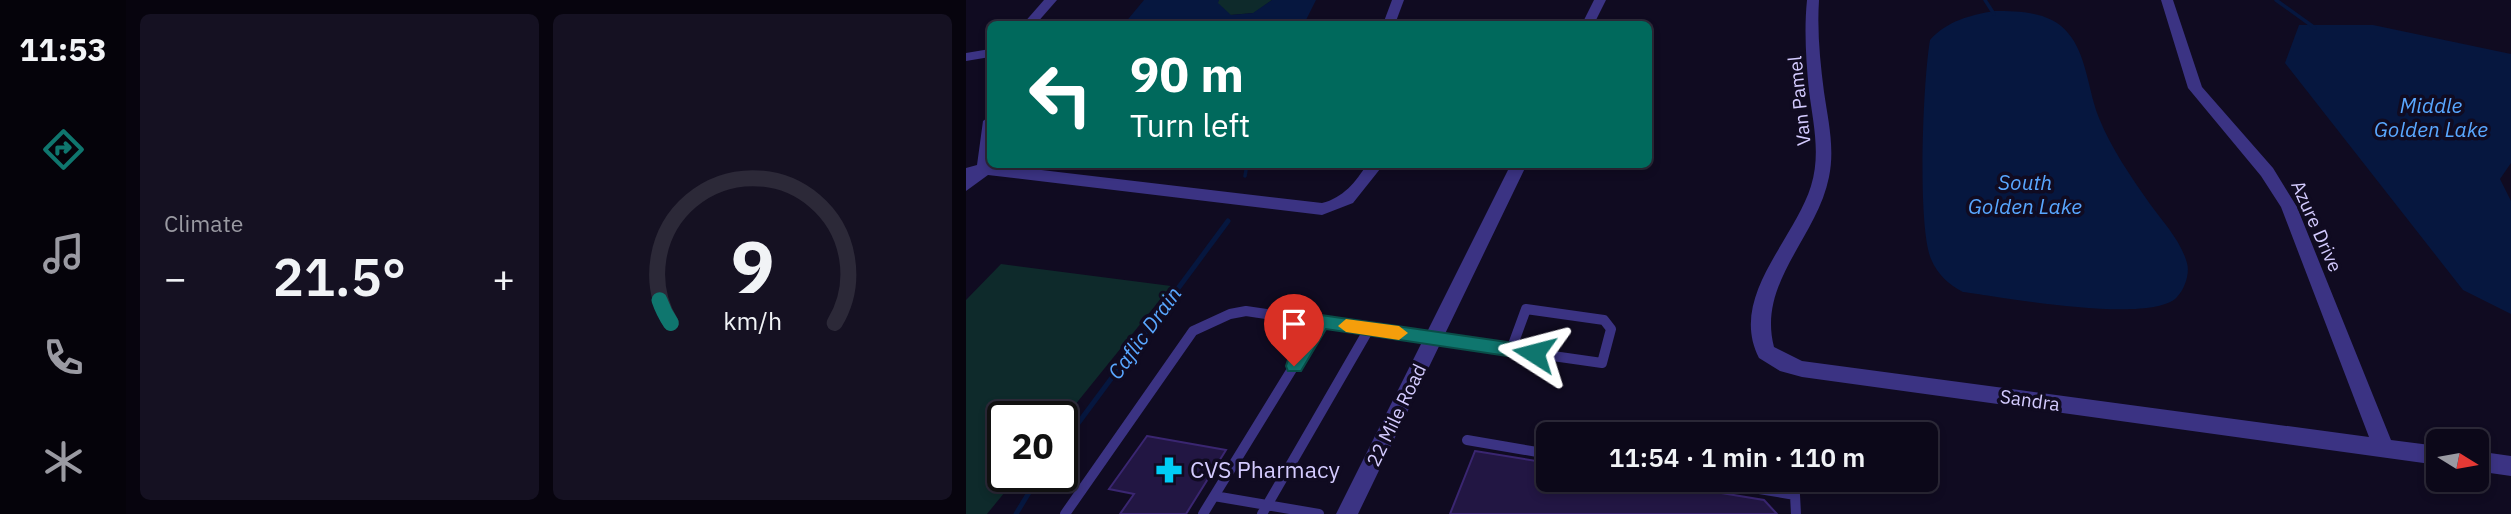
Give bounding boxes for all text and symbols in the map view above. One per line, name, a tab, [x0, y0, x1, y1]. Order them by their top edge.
text: 11:53	[19, 28, 107, 70]
text: 90 m	[1130, 42, 1244, 105]
icon: left	[1015, 49, 1106, 140]
street label: Van Pamel	[1782, 55, 1816, 147]
water label: Middle Golden Lake	[2374, 91, 2488, 143]
text: Turn left	[1130, 104, 1250, 146]
icon: directions	[39, 125, 88, 174]
water label: South Golden Lake	[1968, 168, 2082, 220]
street label: Azure Drive	[2286, 176, 2348, 276]
text: Climate	[164, 208, 243, 238]
text: 9	[731, 218, 774, 313]
icon: music	[39, 229, 88, 278]
text: 21.5°	[273, 243, 406, 310]
text: −	[164, 253, 187, 302]
text: +	[492, 253, 515, 302]
water label: Caflic Drain	[1101, 280, 1187, 384]
pin	[1264, 294, 1324, 366]
text: km/h	[723, 304, 782, 337]
icon: arrive	[1275, 305, 1313, 343]
position arrow	[1497, 316, 1571, 390]
icon: phone	[39, 333, 88, 382]
street label: 22 Mile Road	[1361, 360, 1431, 470]
street label: Sandra	[1999, 384, 2061, 416]
speed limit sign: 20	[987, 401, 1078, 492]
north arrow	[2426, 429, 2488, 492]
map controls	[2426, 429, 2489, 492]
icon: climate	[39, 437, 88, 486]
text: 11:54 · 1 min · 110 m	[1609, 440, 1865, 474]
place label: CVS Pharmacy	[1190, 454, 1341, 484]
pharmacy icon: CVS Pharmacy	[1154, 455, 1184, 485]

